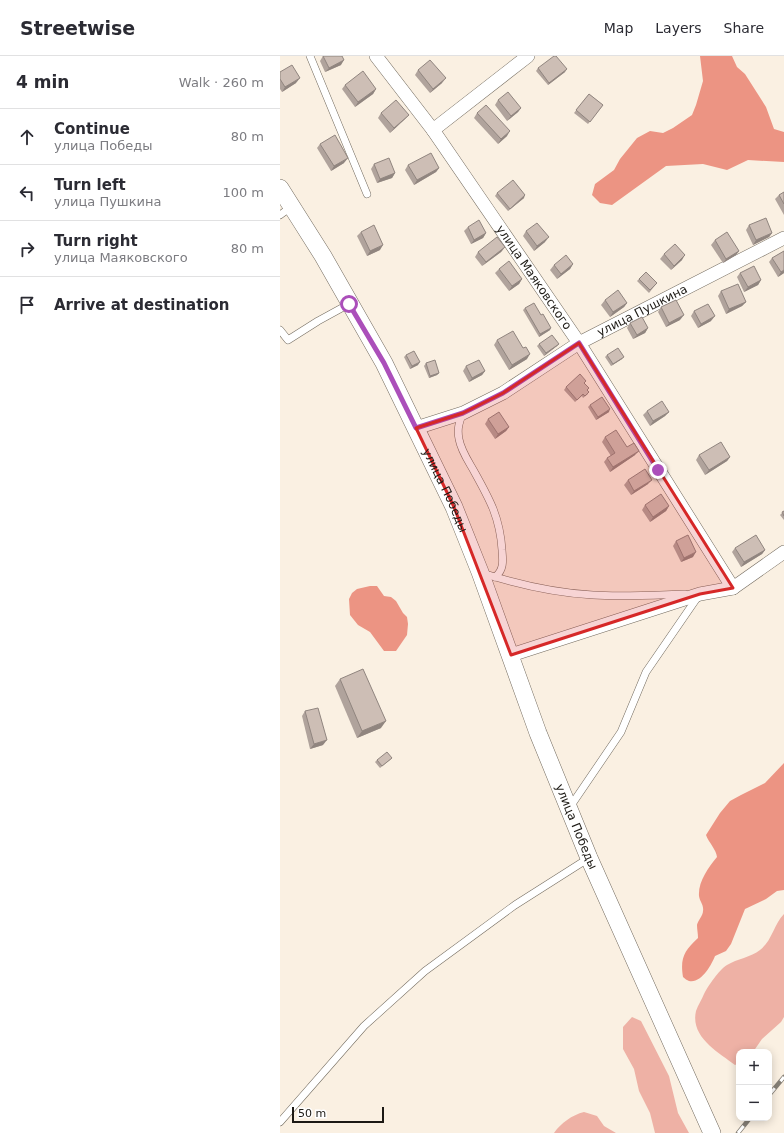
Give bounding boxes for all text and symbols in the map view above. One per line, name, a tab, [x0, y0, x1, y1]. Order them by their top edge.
text: Streetwise	[20, 17, 135, 39]
text: Map	[604, 20, 633, 36]
text: Layers	[655, 20, 702, 36]
text: Share	[724, 20, 764, 36]
text: 4 min	[16, 72, 69, 92]
text: Walk · 260 m	[179, 75, 264, 90]
text: Continue	[54, 120, 130, 138]
icon: ahead	[16, 126, 38, 148]
text: 80 m	[231, 129, 264, 144]
text: улица Победы	[54, 138, 152, 153]
text: Turn left	[54, 176, 126, 194]
icon: left	[16, 182, 38, 204]
text: 100 m	[222, 185, 264, 200]
text: улица Пушкина	[54, 194, 162, 209]
street label: улица Маяковского	[493, 222, 575, 332]
text: Turn right	[54, 232, 138, 250]
icon: right	[16, 238, 38, 260]
text: 80 m	[231, 241, 264, 256]
text: улица Маяковского	[54, 250, 188, 265]
street label: улица Пушкина	[595, 282, 690, 340]
icon: arrive	[16, 294, 38, 316]
route start	[340, 295, 358, 313]
text: Arrive at destination	[54, 296, 229, 314]
street label: улица Победы	[420, 446, 470, 534]
route end	[649, 461, 667, 479]
street label: улица Победы	[553, 782, 600, 871]
map controls	[736, 1049, 772, 1121]
button: +	[736, 1049, 772, 1085]
button: −	[736, 1085, 772, 1121]
scale bar	[292, 1105, 384, 1124]
text: 50 m	[298, 1107, 326, 1120]

